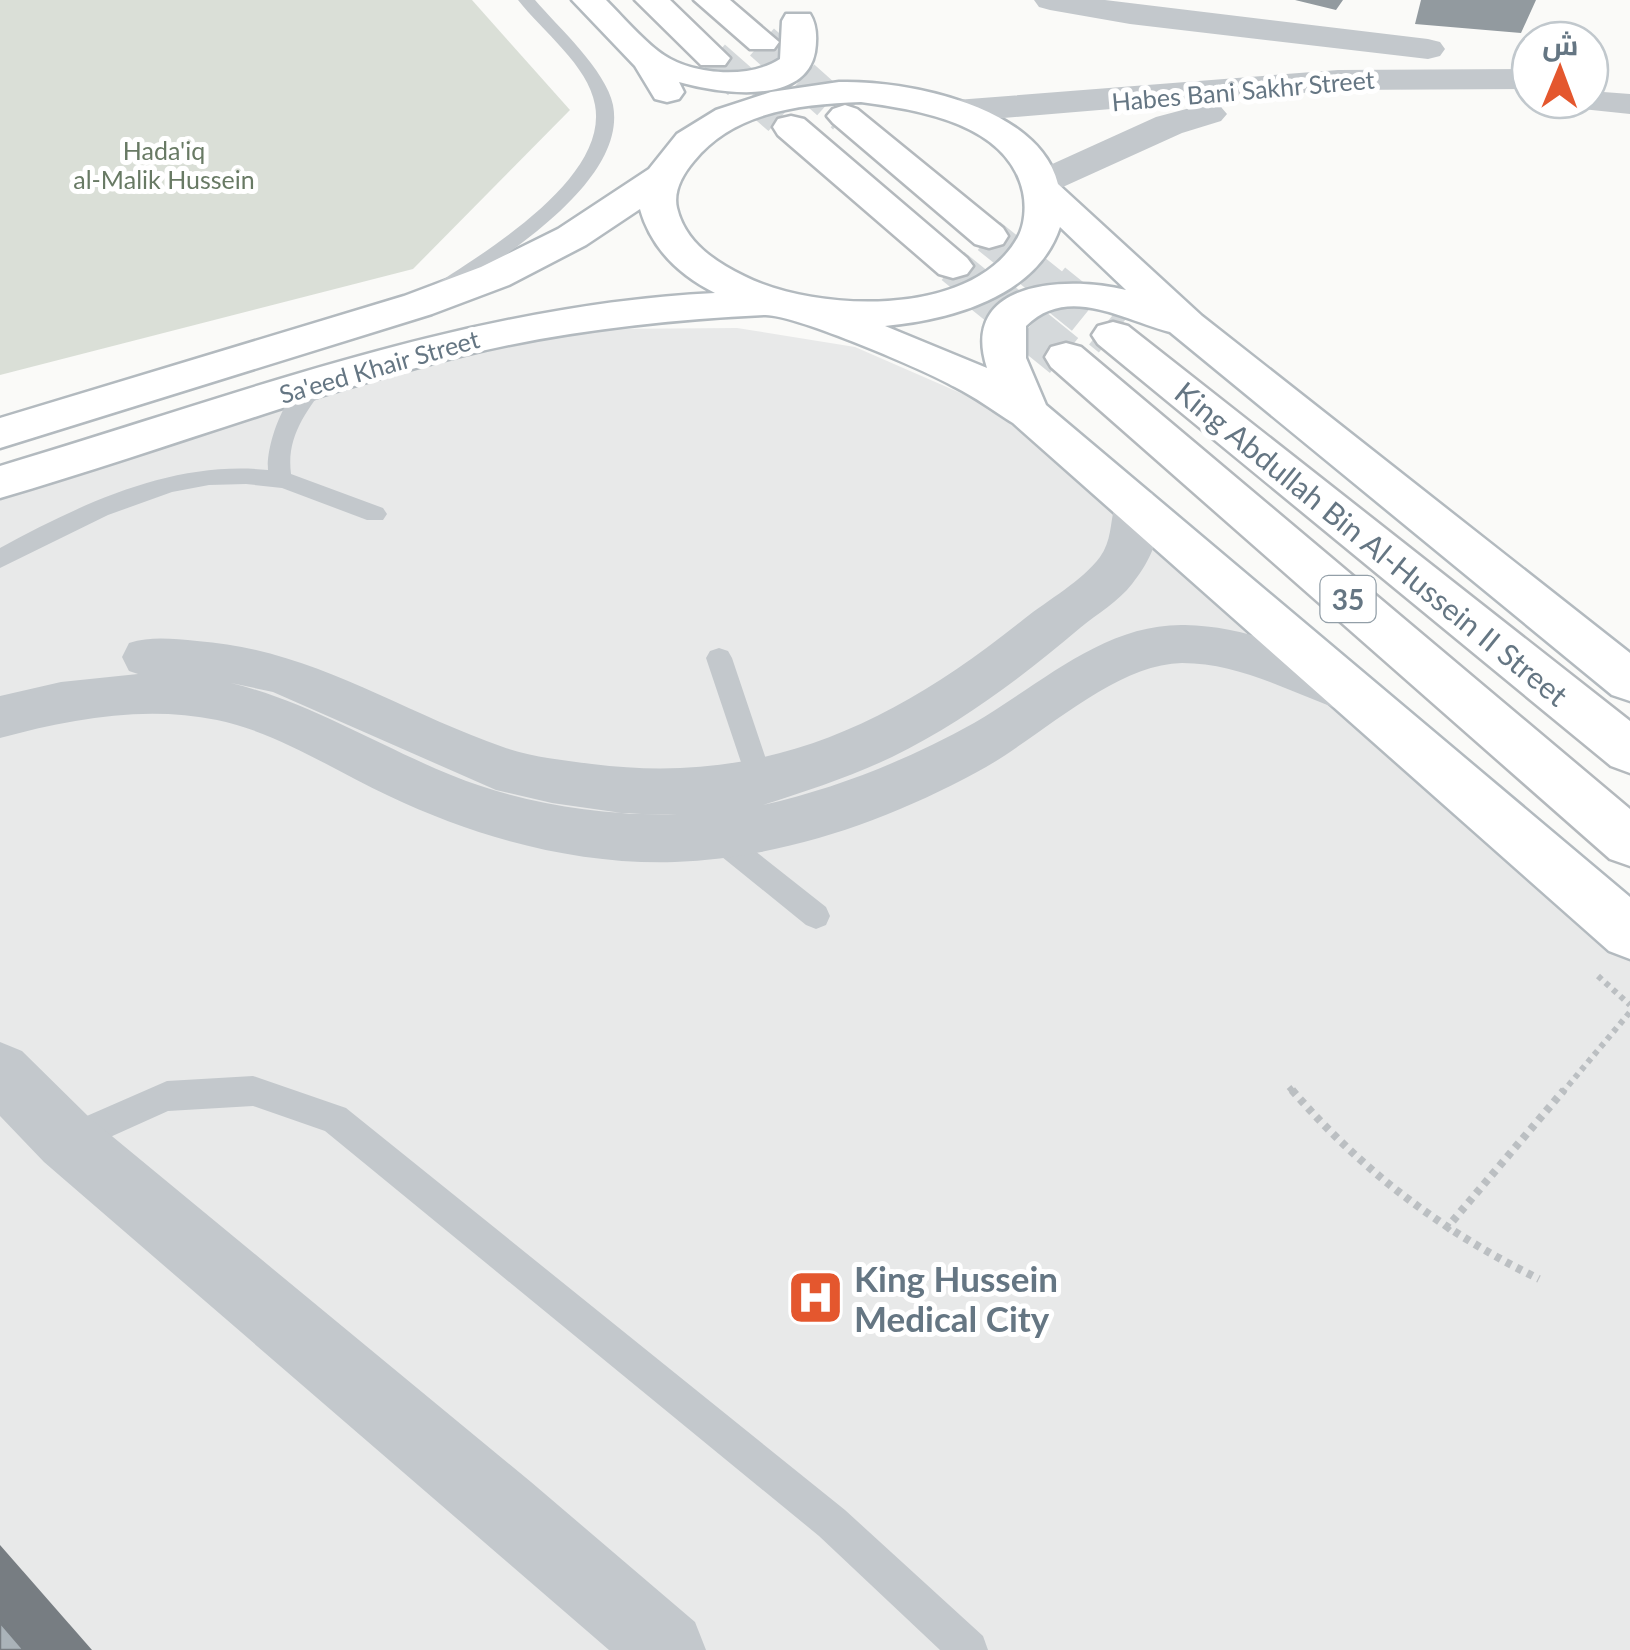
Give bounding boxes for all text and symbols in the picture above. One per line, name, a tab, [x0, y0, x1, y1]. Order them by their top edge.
north arrow	[1510, 20, 1610, 120]
text: ش	[1542, 27, 1579, 62]
street label: Habes Bani Sakhr Street	[1110, 64, 1376, 116]
park label: Hada'iq al-Malik Hussein	[73, 135, 255, 194]
street label: Sa'eed Khair Street	[276, 323, 482, 409]
street label: King Abdullah Bin Al-Hussein II Street	[1168, 373, 1576, 713]
road number: 35	[1320, 576, 1376, 622]
place label: King Hussein Medical City	[854, 1257, 1058, 1339]
hospital icon: King Hussein Medical City	[785, 1268, 845, 1328]

